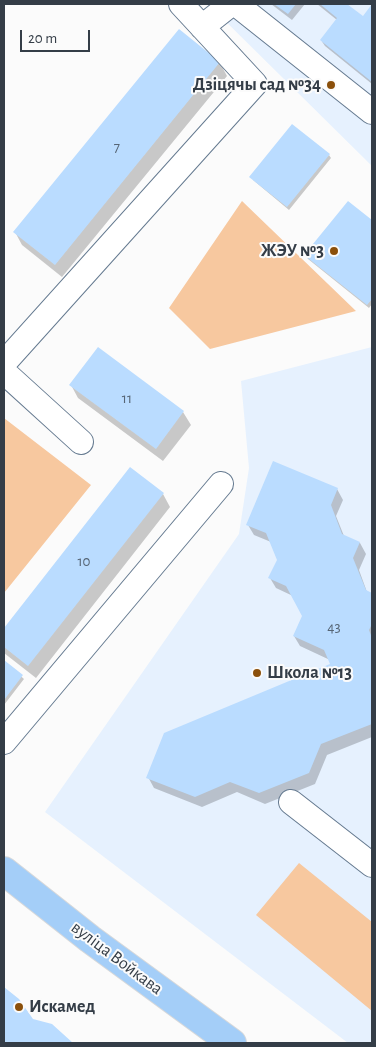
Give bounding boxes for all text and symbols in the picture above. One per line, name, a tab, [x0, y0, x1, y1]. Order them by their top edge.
scale bar	[22, 20, 92, 52]
text: 20 m	[28, 31, 57, 46]
place label: Дзіцячы сад №34	[193, 74, 321, 96]
marker: Дзіцячы сад №34	[325, 79, 337, 91]
house number: 7	[114, 138, 120, 156]
place label: ЖЭУ №3	[261, 240, 324, 262]
marker: ЖЭУ №3	[328, 245, 340, 257]
house number: 11	[122, 389, 132, 407]
house number: 10	[77, 552, 91, 570]
house number: 43	[327, 618, 341, 636]
place label: Школа №13	[267, 662, 352, 684]
marker: Школа №13	[251, 667, 263, 679]
street label: вуліца Войкава	[67, 916, 167, 1000]
place label: Искамед	[29, 996, 95, 1018]
marker: Искамед	[13, 1001, 25, 1013]

